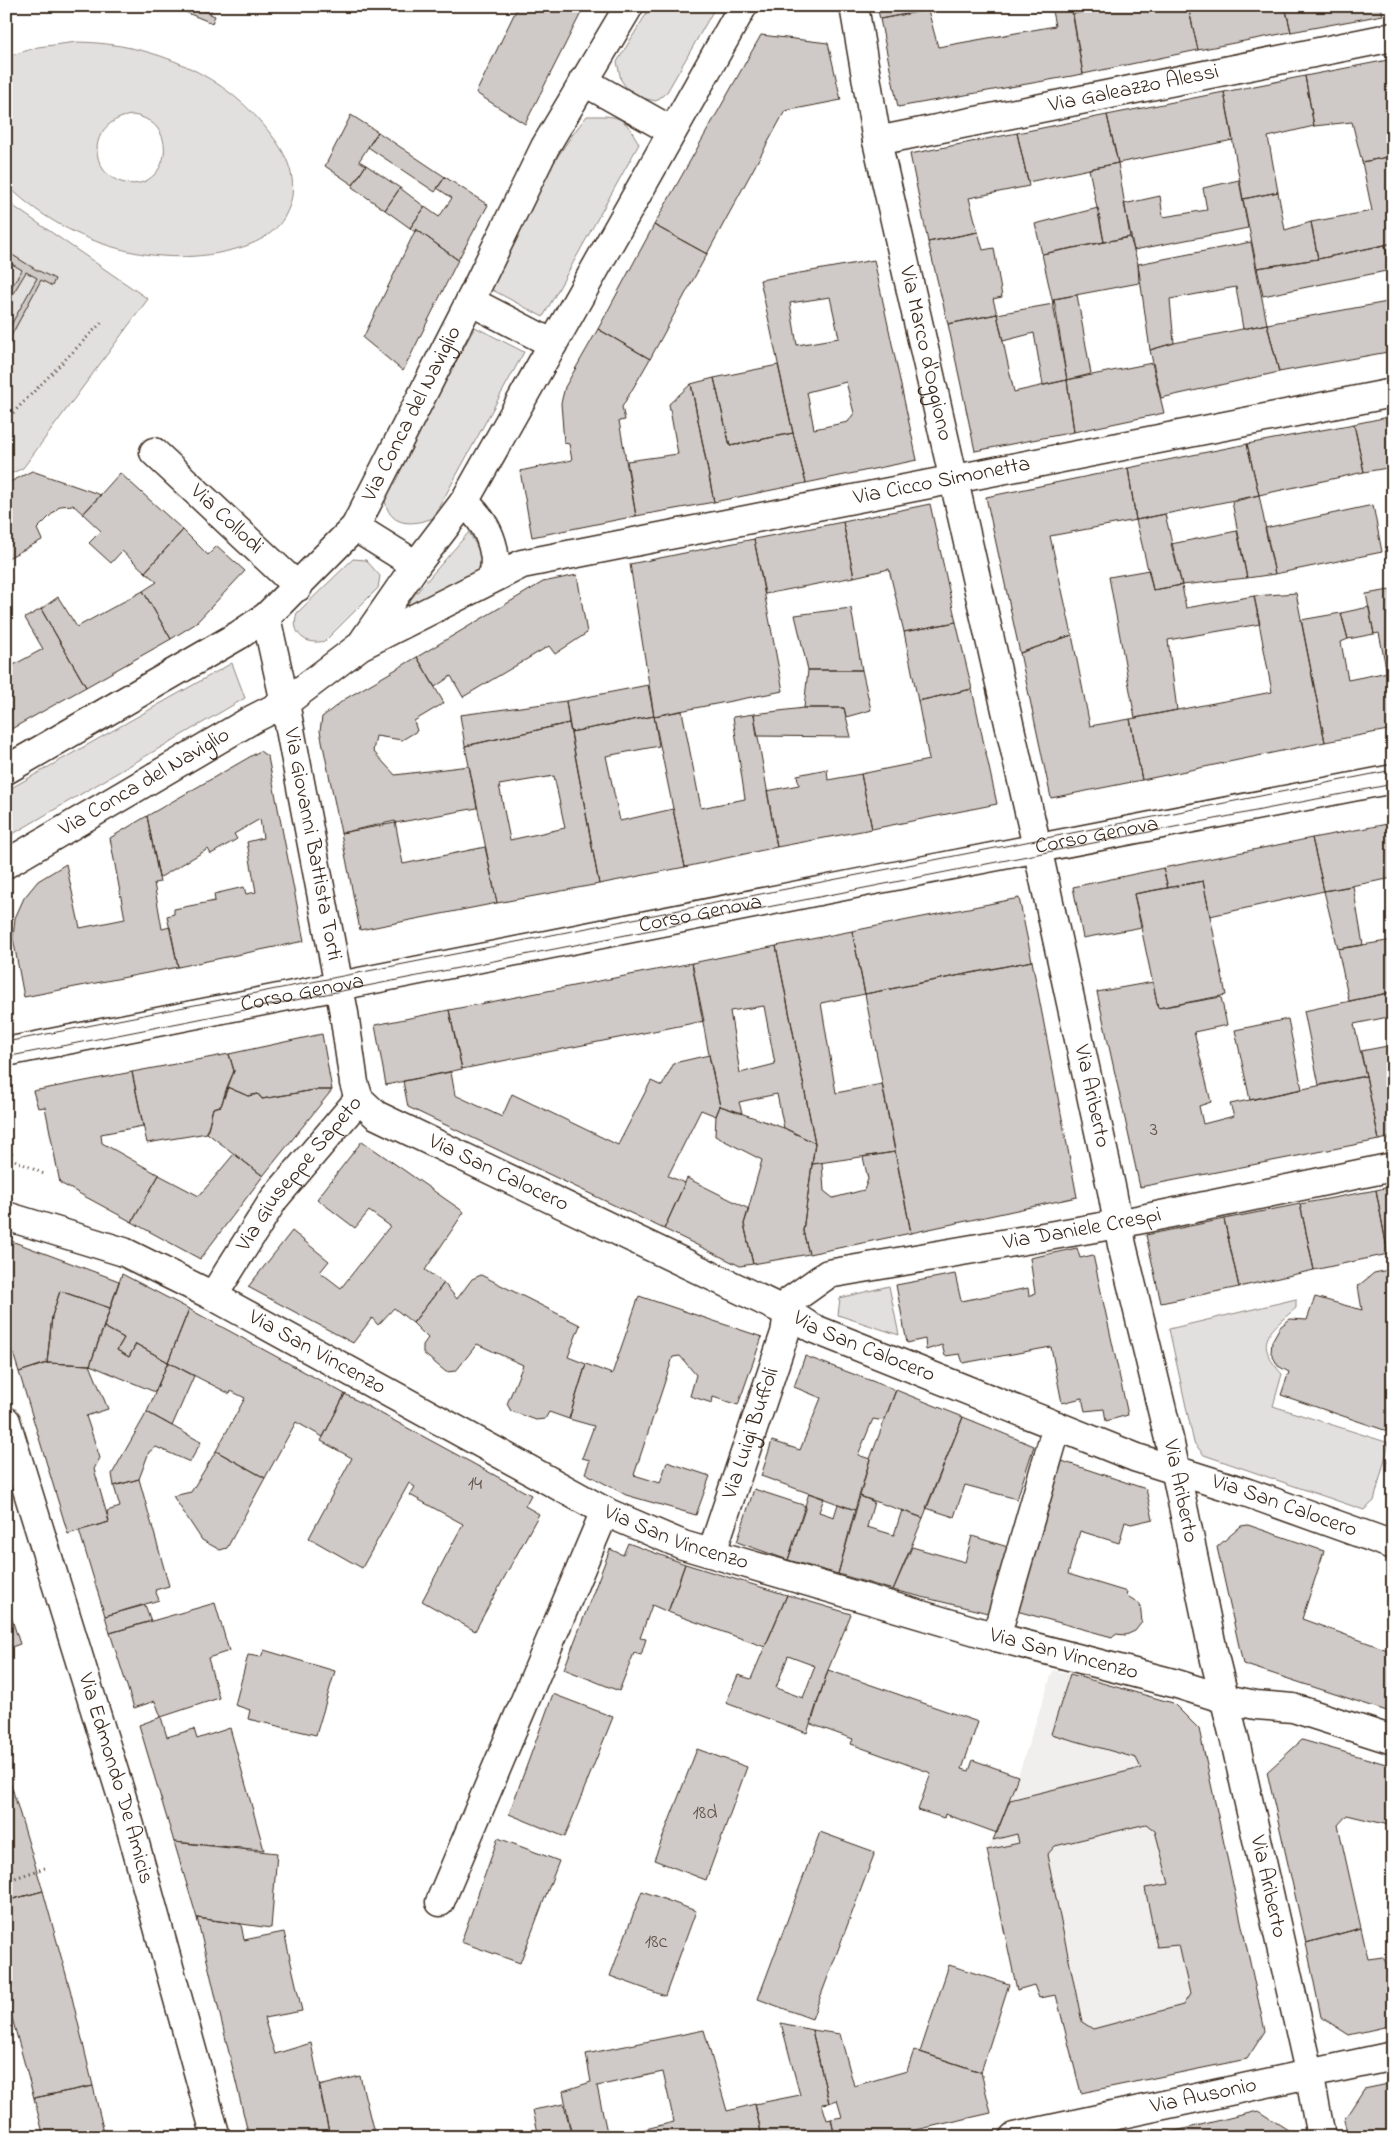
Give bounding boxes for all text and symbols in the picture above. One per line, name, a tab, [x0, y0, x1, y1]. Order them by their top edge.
street label: Via Galeazzo Alessi	[1045, 56, 1222, 122]
street label: Via Marco d'Oggiono	[890, 262, 961, 444]
street label: Via Conca del Naviglio	[354, 321, 471, 508]
street label: Via Cicco Simonetta	[850, 449, 1033, 515]
street label: Via Collodi	[181, 476, 270, 562]
street label: Via Conca del Naviglio	[53, 720, 236, 846]
street label: Via Giovanni Battista Torti	[274, 724, 350, 964]
street label: Corso Genova	[1032, 809, 1161, 864]
street label: Corso Genova	[636, 887, 765, 942]
street label: Corso Genova	[238, 966, 367, 1022]
street label: Via Ariberto	[1064, 1041, 1118, 1151]
street label: Via Giuseppe Sapeto	[228, 1089, 371, 1259]
house number: 3	[1150, 1116, 1158, 1145]
street label: Via San Calocero	[422, 1126, 574, 1221]
street label: Via Daniele Crespi	[1000, 1199, 1164, 1260]
street label: Via San Vincenzo	[241, 1302, 391, 1404]
street label: Via San Calocero	[785, 1303, 940, 1392]
street label: Via Luigi Buffoli	[714, 1363, 788, 1504]
street label: Via Ariberto	[1153, 1436, 1206, 1546]
street label: Via San Calocero	[1206, 1466, 1361, 1547]
house number: 14	[468, 1470, 482, 1499]
street label: Via San Vincenzo	[597, 1496, 752, 1579]
street label: Via San Vincenzo	[984, 1620, 1142, 1689]
street label: Via Edmondo De Amicis	[68, 1668, 161, 1888]
house number: 18d	[692, 1799, 718, 1828]
street label: Via Ariberto	[1240, 1831, 1295, 1941]
house number: 18c	[645, 1928, 667, 1957]
street label: Via Ausonio	[1147, 2070, 1260, 2124]

